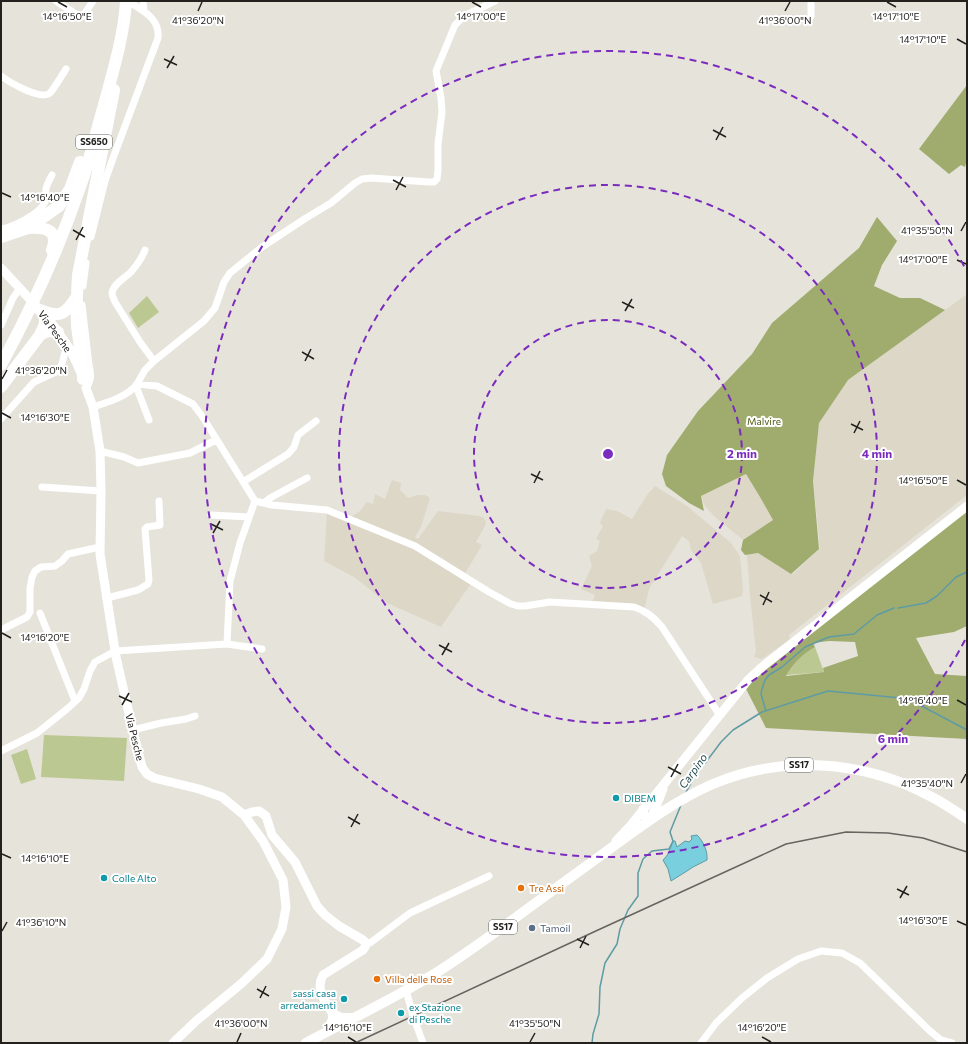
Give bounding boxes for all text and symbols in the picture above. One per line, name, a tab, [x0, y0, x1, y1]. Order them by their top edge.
text: 14°16'50"E	[42, 10, 92, 22]
text: 14°17'00"E	[456, 10, 506, 22]
text: 14°17'10"E	[873, 10, 920, 22]
text: 41°36'20"N	[172, 14, 224, 26]
text: 41°36'00"N	[759, 14, 811, 26]
text: 14°17'10"E	[900, 33, 947, 45]
road number: SS650	[76, 135, 112, 149]
text: 14°16'40"E	[20, 191, 70, 203]
text: 41°35'50"N	[901, 224, 953, 236]
text: 14°17'00"E	[898, 253, 948, 265]
street label: Via Pesche	[36, 308, 74, 354]
text: 41°36'20"N	[15, 364, 67, 376]
text: 14°16'30"E	[20, 411, 70, 423]
park label: Malvire	[747, 415, 781, 427]
text: 2 min	[727, 446, 757, 460]
text: 4 min	[862, 446, 892, 460]
centre of rings	[601, 447, 615, 461]
text: 14°16'50"E	[898, 474, 948, 486]
text: 14°16'20"E	[20, 631, 70, 643]
text: 14°16'40"E	[898, 694, 948, 706]
street label: Via Pesche	[123, 712, 147, 762]
text: 6 min	[878, 731, 908, 745]
water label: Carpino	[676, 750, 710, 791]
road number: SS17	[785, 758, 813, 772]
text: 41°35'40"N	[901, 777, 953, 789]
place label: DIBEM	[624, 792, 656, 804]
marker: DIBEM	[611, 793, 621, 803]
text: 14°16'10"E	[21, 852, 69, 864]
place label: Colle Alto	[112, 872, 157, 884]
marker: Colle Alto	[99, 873, 109, 883]
place label: Tre Assi	[529, 882, 564, 894]
marker: Tre Assi	[516, 883, 526, 893]
text: 14°16'30"E	[898, 914, 948, 926]
text: 41°36'10"N	[16, 916, 66, 928]
road number: SS17	[489, 920, 517, 934]
place label: Tamoil	[540, 922, 571, 934]
marker: Tamoil	[527, 923, 537, 933]
place label: Villa delle Rose	[385, 973, 452, 985]
marker: Villa delle Rose	[372, 974, 382, 984]
place label: sassi casa arredamenti	[280, 987, 336, 1011]
marker: sassi casa arredamenti	[339, 994, 349, 1004]
place label: ex Stazione di Pesche	[409, 1001, 461, 1025]
marker: ex Stazione di Pesche	[396, 1008, 406, 1018]
text: 41°36'00"N	[215, 1017, 267, 1029]
text: 41°35'50"N	[509, 1017, 561, 1029]
text: 14°16'10"E	[324, 1021, 372, 1033]
text: 14°16'20"E	[737, 1021, 787, 1033]

